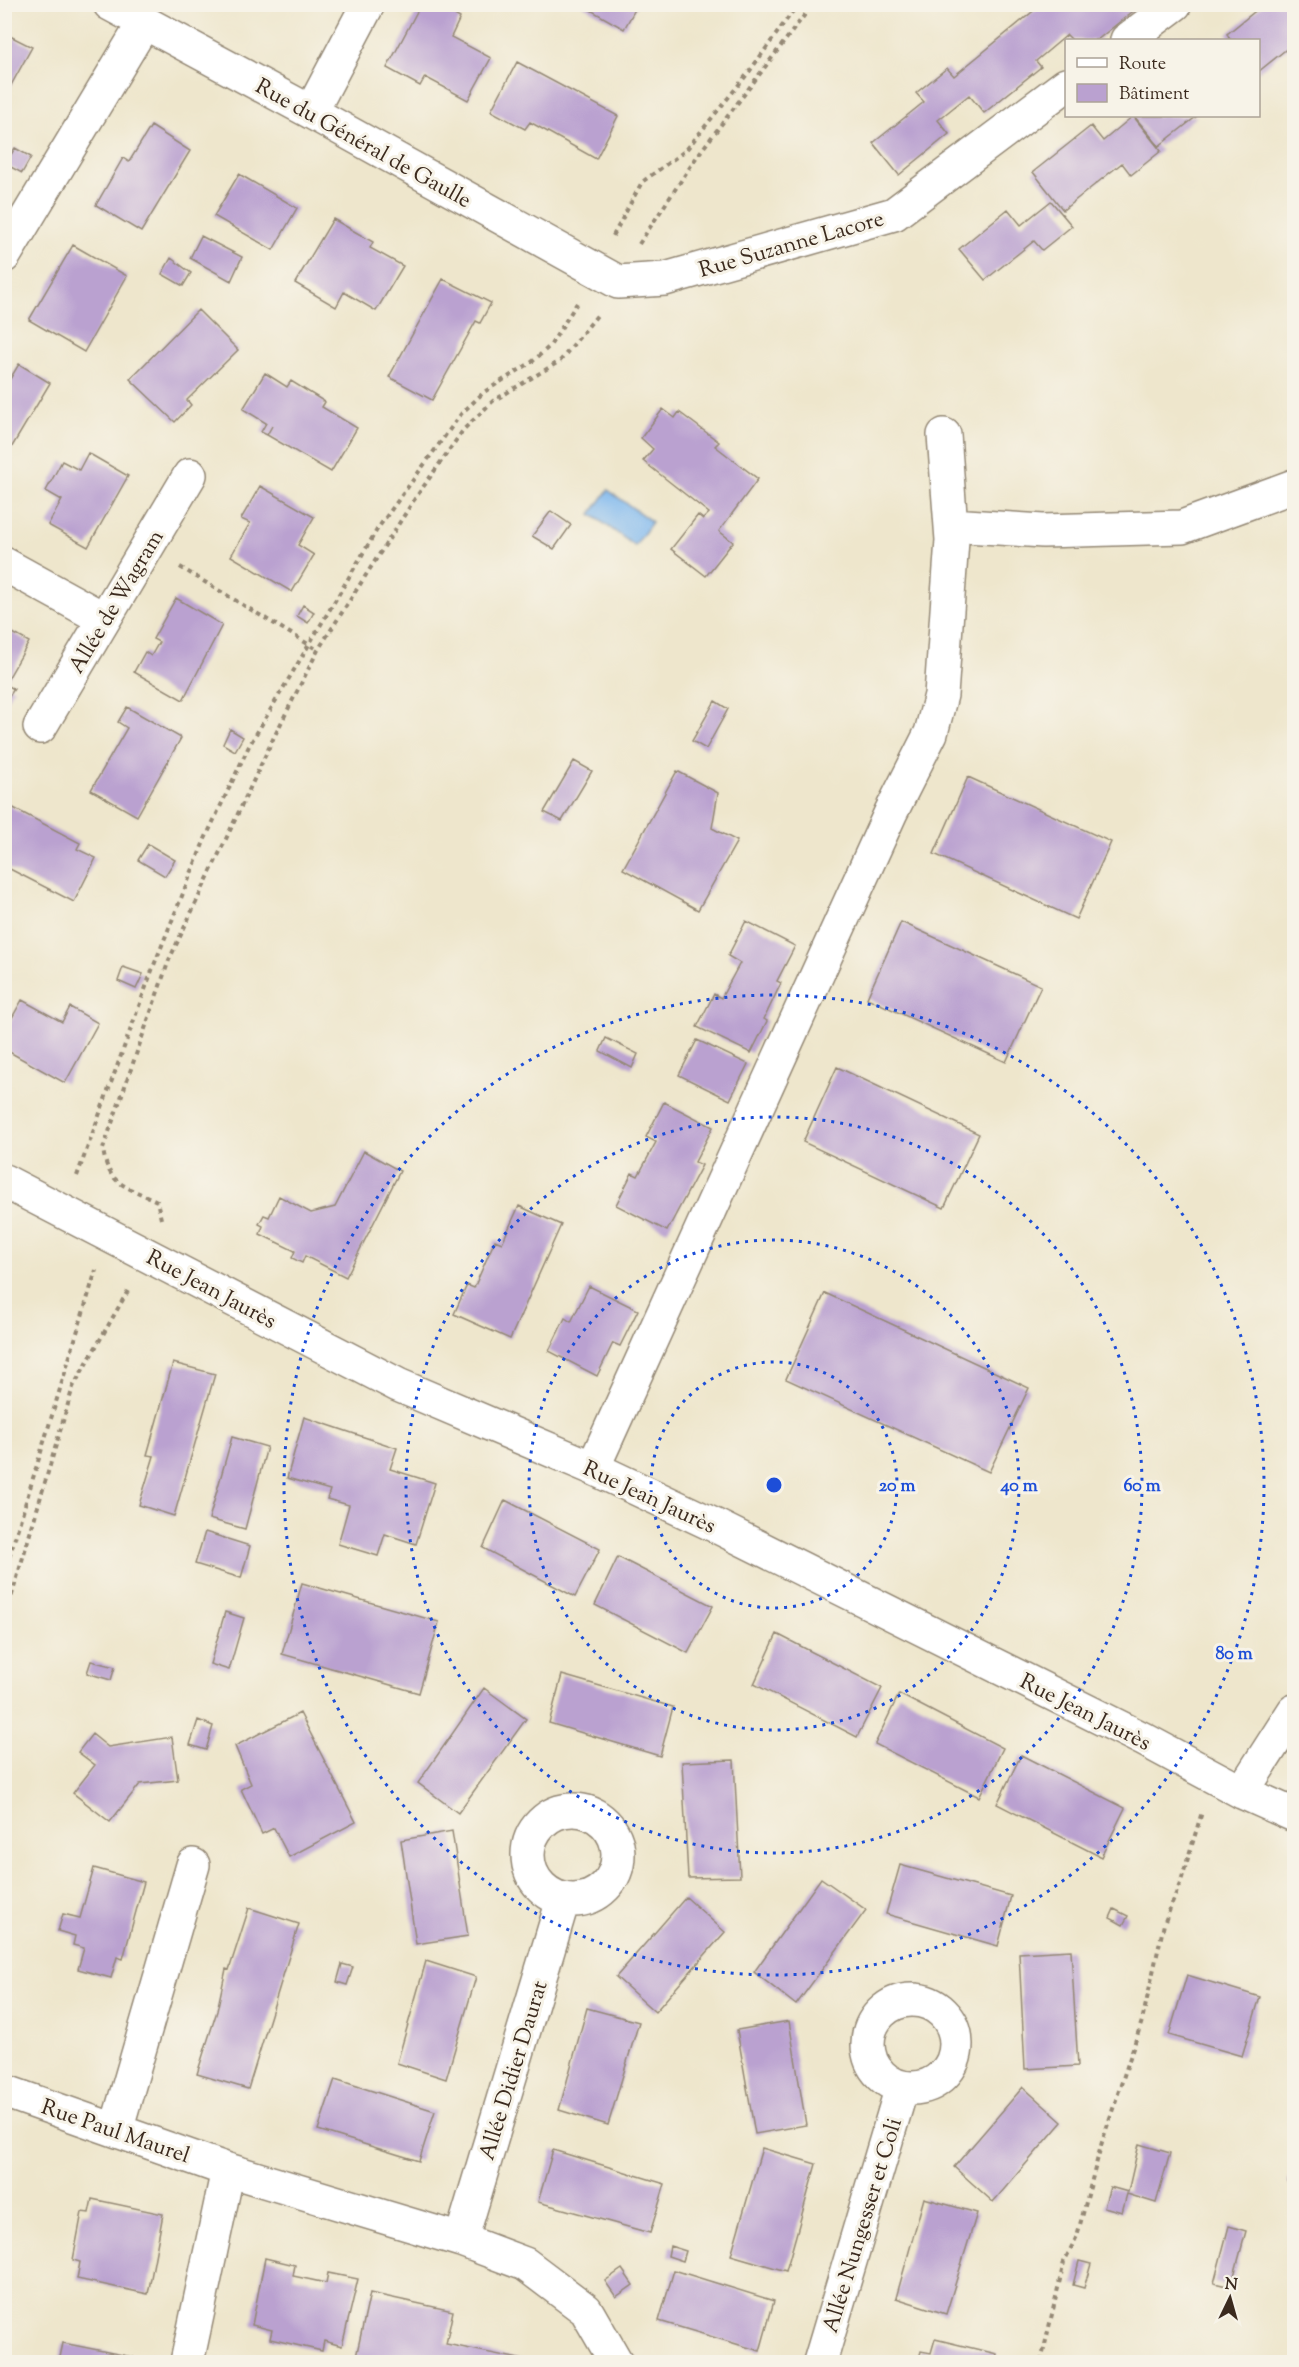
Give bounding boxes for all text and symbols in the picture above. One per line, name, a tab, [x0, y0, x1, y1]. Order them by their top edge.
legend	[1065, 39, 1260, 117]
text: Route	[1119, 52, 1166, 78]
street label: Rue du Général de Gaulle	[249, 72, 476, 217]
text: Bâtiment	[1119, 82, 1189, 108]
street label: Rue Suzanne Lacore	[695, 204, 888, 288]
street label: Allée de Wagram	[62, 525, 173, 680]
street label: Rue Jean Jaurès	[140, 1243, 281, 1338]
street label: Rue Jean Jaurès	[577, 1454, 720, 1543]
text: 20 m	[879, 1474, 915, 1500]
text: 40 m	[999, 1474, 1038, 1500]
text: 60 m	[1123, 1474, 1161, 1500]
centre of rings	[764, 1475, 784, 1495]
text: 80 m	[1215, 1642, 1253, 1668]
street label: Rue Jean Jaurès	[1014, 1667, 1156, 1760]
street label: Allée Didier Daurat	[472, 1977, 558, 2165]
street label: Rue Paul Maurel	[36, 2092, 194, 2173]
street label: Allée Nungesser et Coli	[816, 2114, 912, 2337]
north arrow	[1200, 2268, 1260, 2328]
text: N	[1224, 2274, 1239, 2298]

